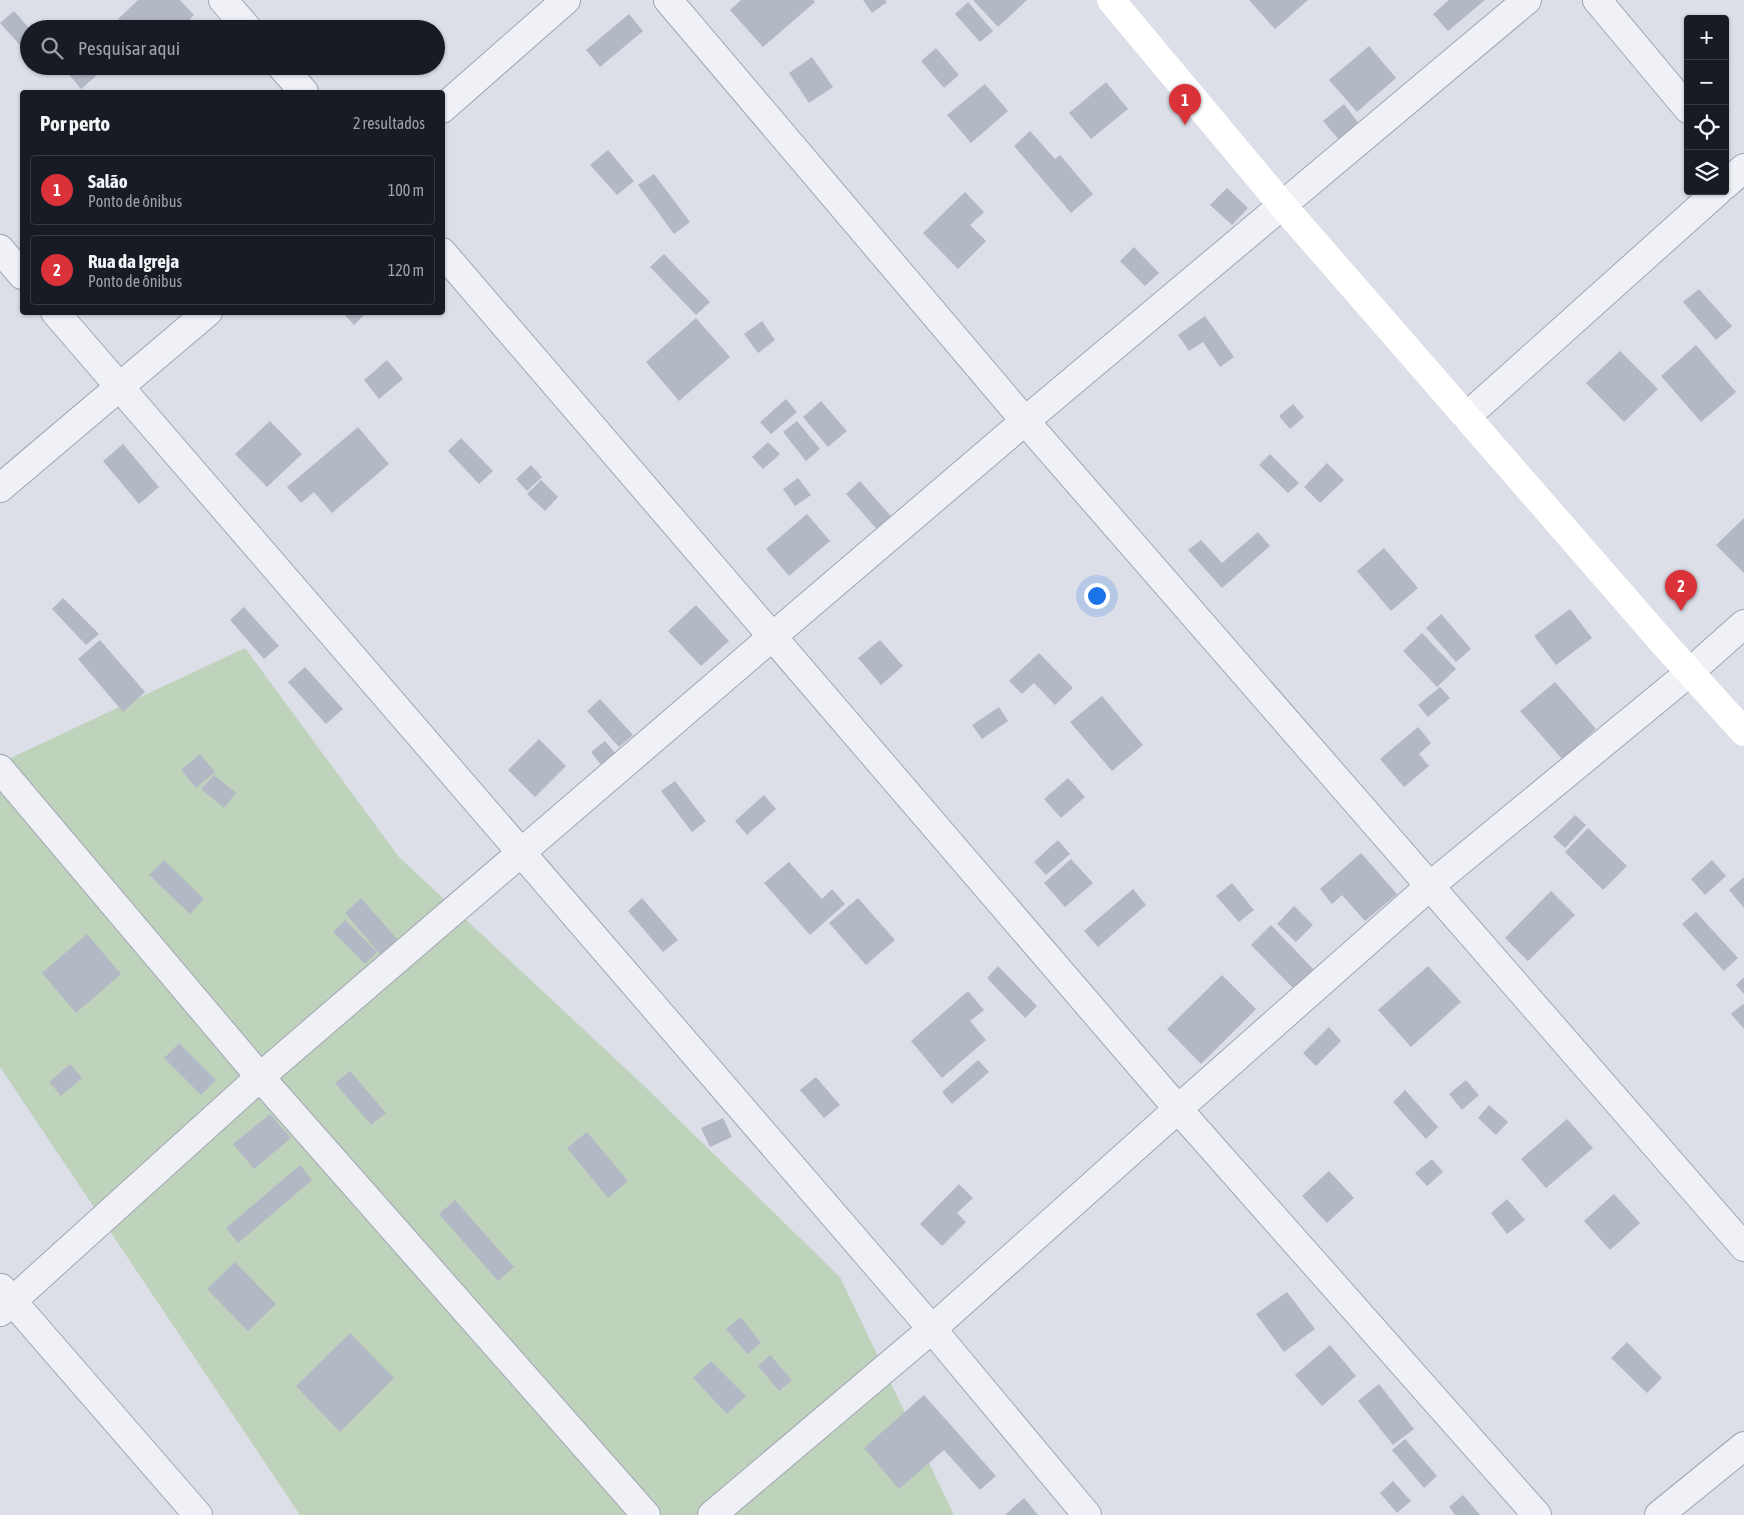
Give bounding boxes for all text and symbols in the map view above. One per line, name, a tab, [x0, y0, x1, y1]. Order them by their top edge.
map controls	[1684, 15, 1729, 195]
button: +	[1684, 15, 1729, 60]
search box	[20, 20, 445, 75]
icon: search	[38, 34, 66, 62]
text: Pesquisar aqui	[78, 37, 180, 59]
button: −	[1684, 60, 1729, 105]
pin: 1	[1169, 84, 1201, 125]
button: locate	[1684, 105, 1729, 150]
text: Por perto	[40, 111, 110, 135]
text: 2 resultados	[353, 114, 425, 132]
button: layers	[1684, 150, 1729, 195]
text: Salão	[88, 170, 128, 192]
text: 1	[53, 181, 61, 199]
text: 100 m	[388, 181, 424, 199]
text: Ponto de ônibus	[88, 192, 182, 210]
text: Rua da Igreja	[88, 250, 179, 272]
text: 2	[53, 261, 61, 279]
text: 120 m	[388, 261, 424, 279]
text: Ponto de ônibus	[88, 272, 182, 290]
pin: 2	[1665, 570, 1697, 611]
your location	[1084, 583, 1110, 609]

